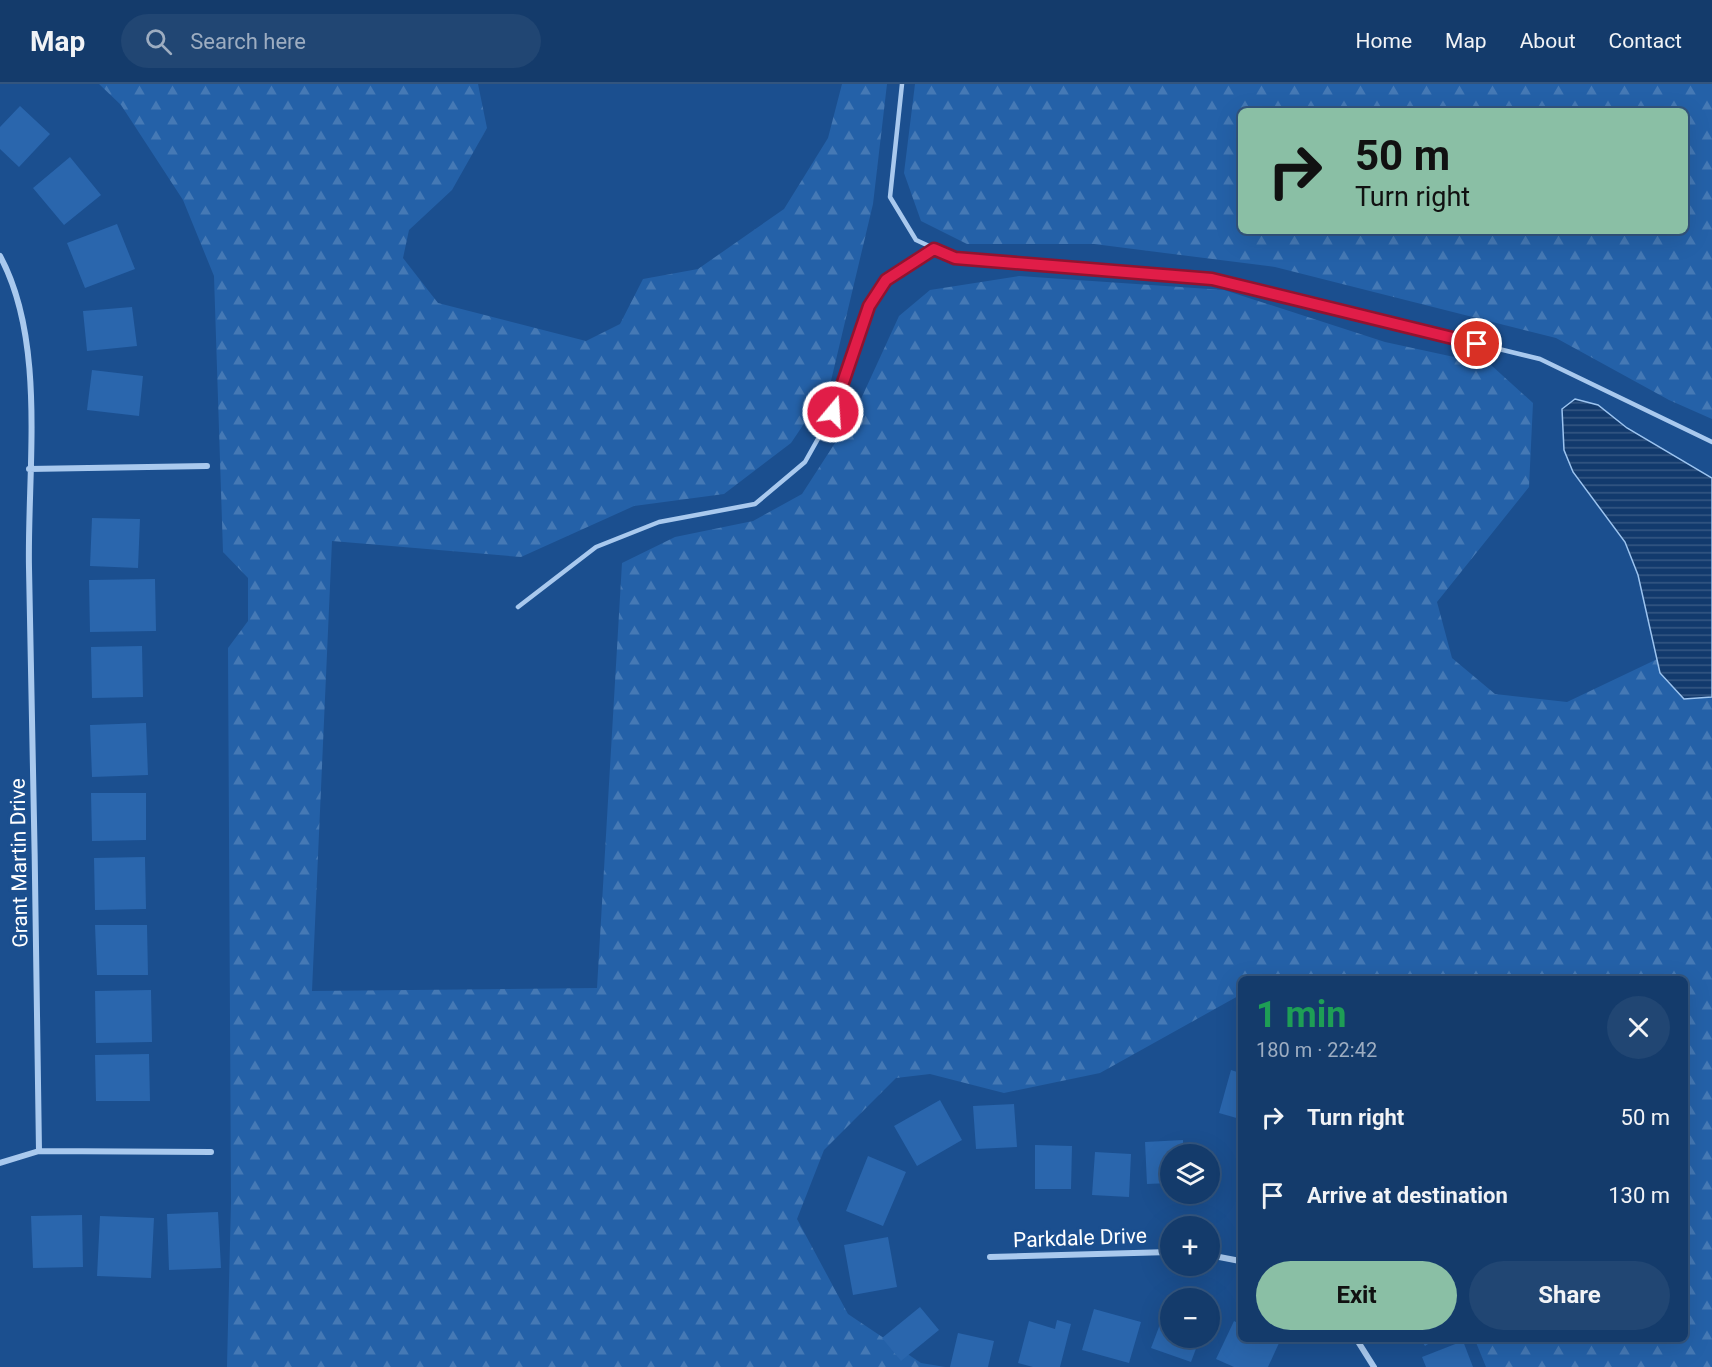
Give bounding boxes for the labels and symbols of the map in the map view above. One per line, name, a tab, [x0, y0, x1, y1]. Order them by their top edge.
pin	[1451, 318, 1502, 369]
position arrow	[801, 380, 865, 444]
street label: Grant Martin Drive	[6, 778, 32, 948]
street label: Parkdale Drive	[1013, 1224, 1147, 1252]

